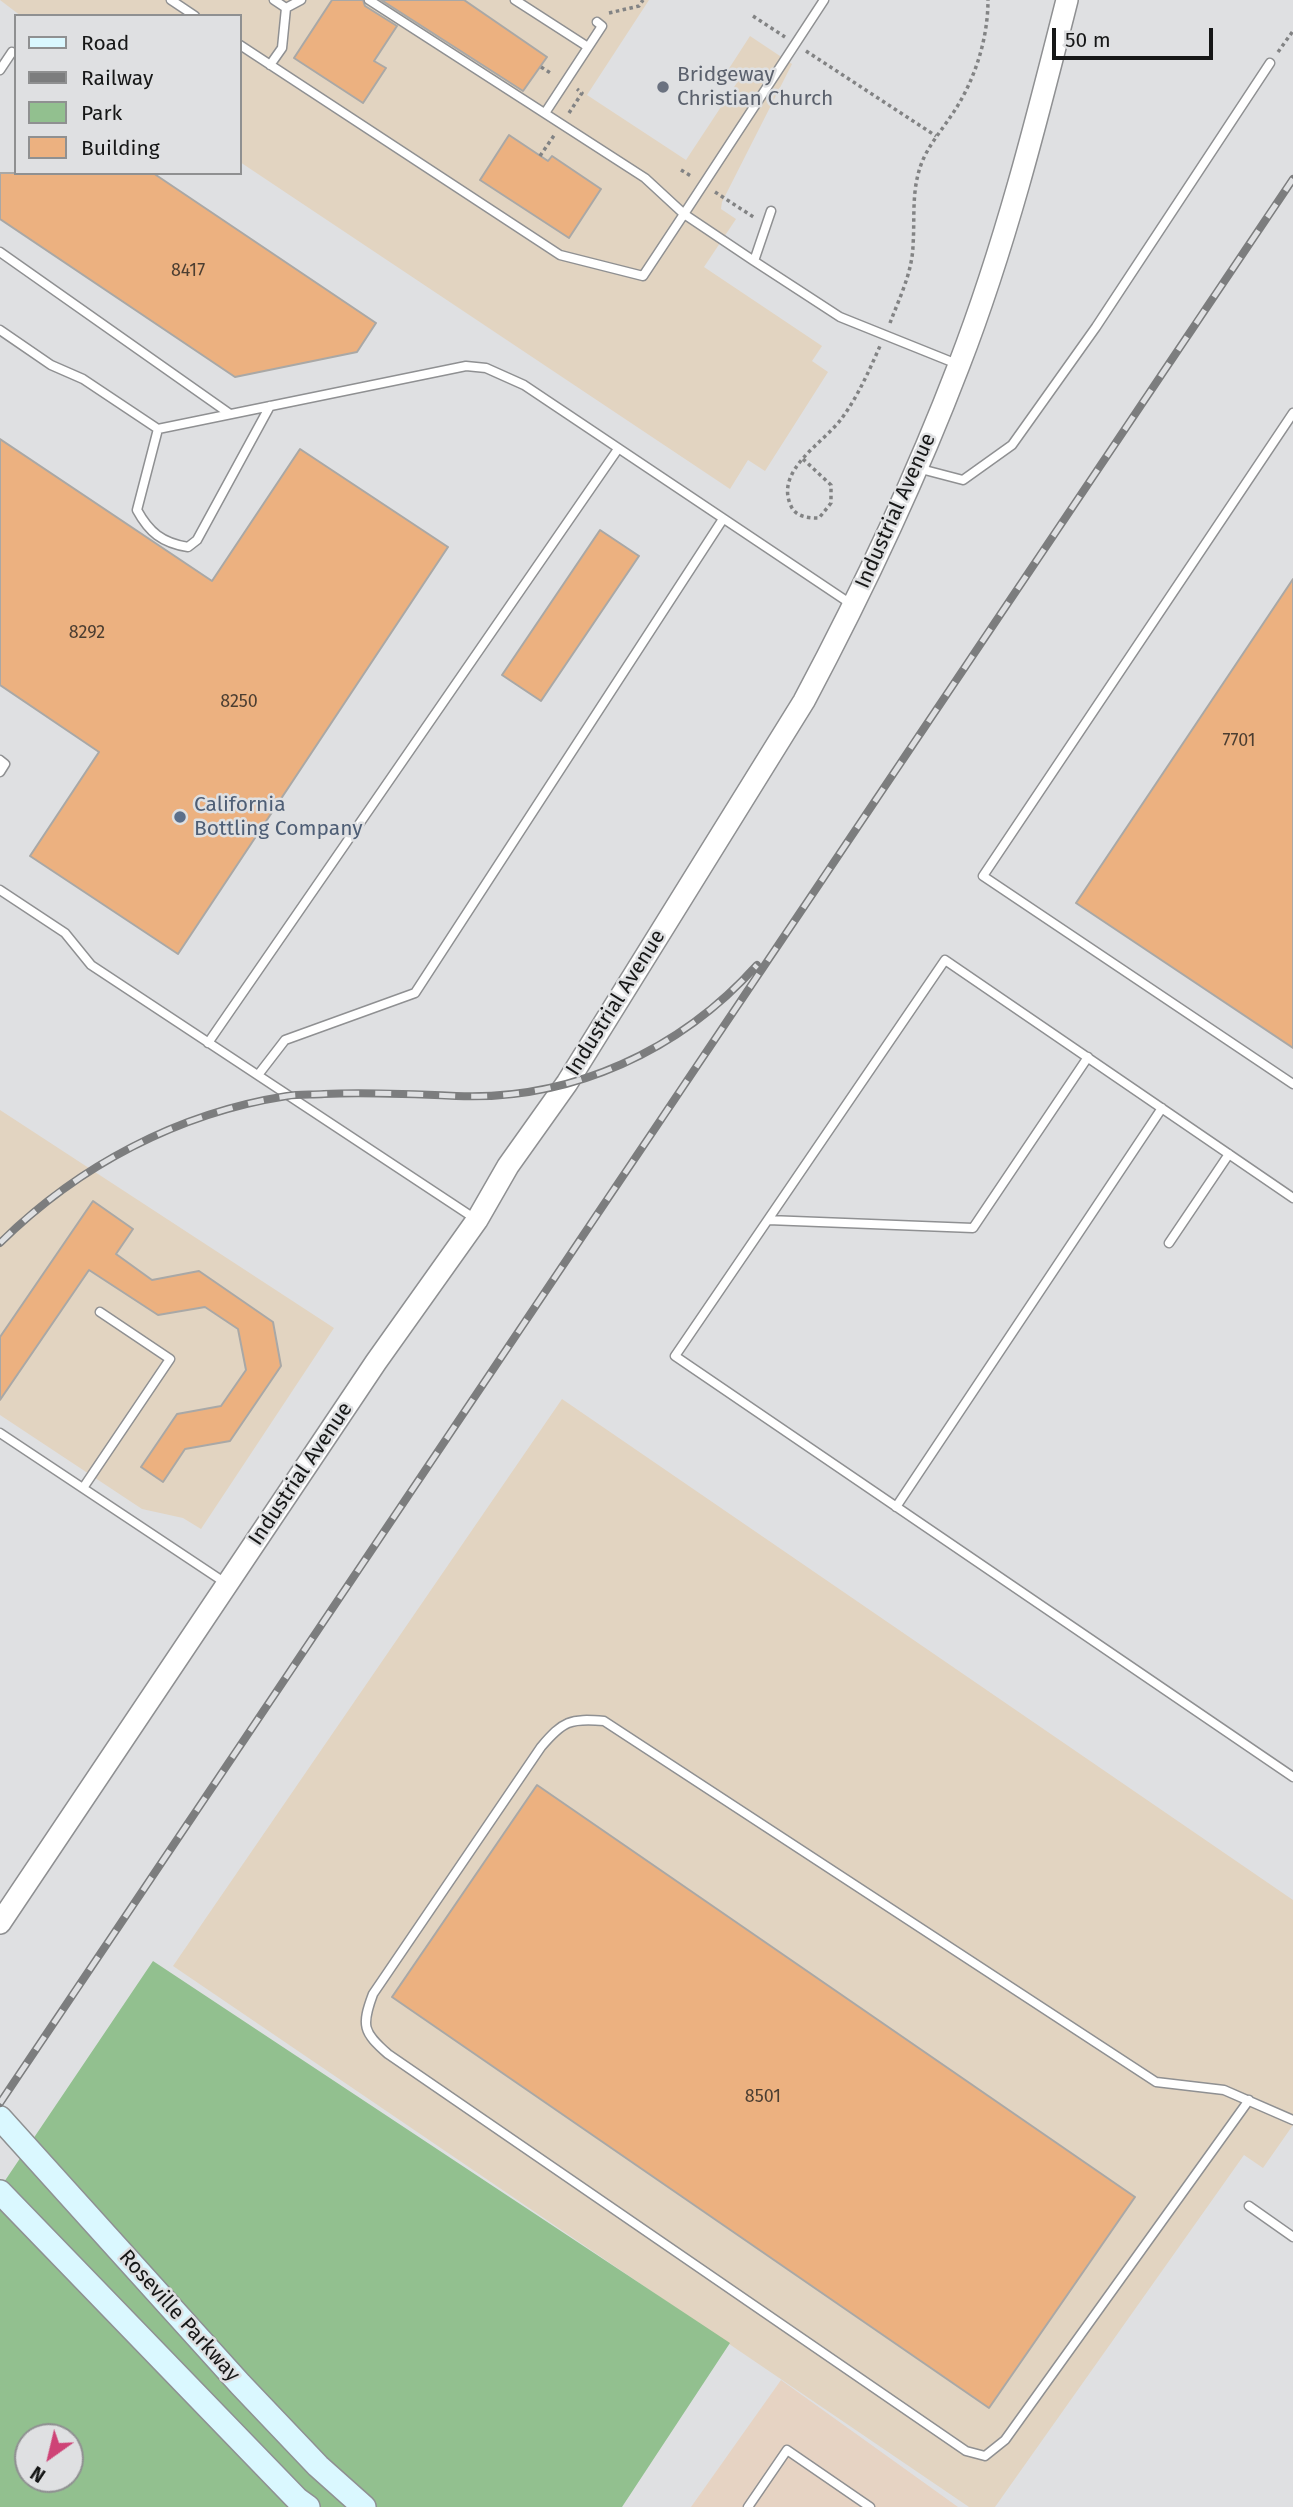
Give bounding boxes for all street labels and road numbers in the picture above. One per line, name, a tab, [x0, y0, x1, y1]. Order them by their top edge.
street label: Industrial Avenue	[850, 429, 942, 593]
street label: Industrial Avenue	[561, 925, 671, 1081]
street label: Industrial Avenue	[244, 1398, 358, 1550]
street label: Roseville Parkway	[113, 2245, 245, 2387]

